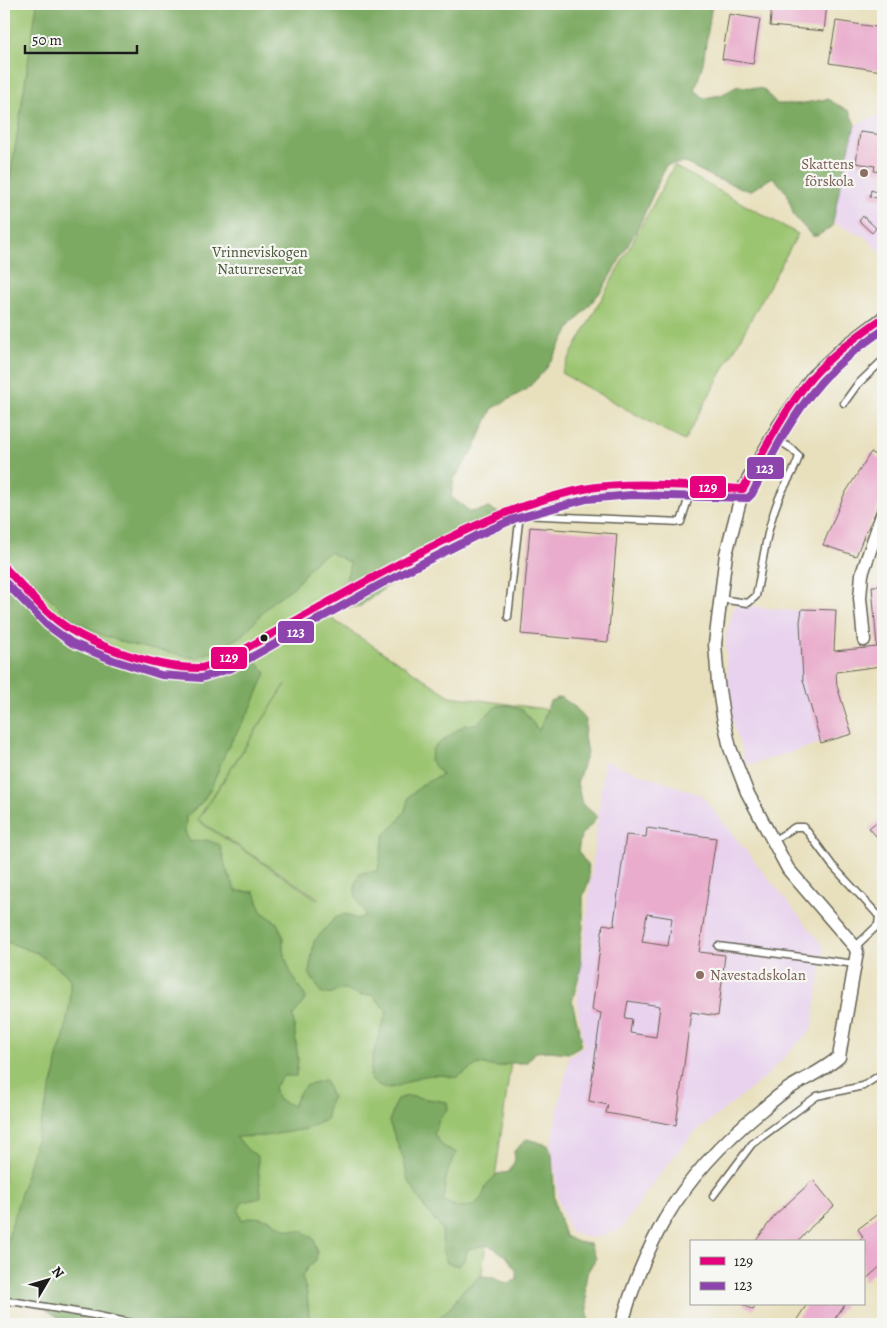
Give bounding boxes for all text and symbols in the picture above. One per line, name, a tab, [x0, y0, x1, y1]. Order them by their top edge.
scale bar	[25, 22, 138, 54]
text: 50 m	[32, 30, 62, 50]
place label: Skattens förskola	[801, 154, 854, 191]
marker: Skattens förskola	[858, 167, 870, 179]
park label: Vrinneviskogen Naturreservat	[211, 242, 308, 279]
line badge: 123	[746, 456, 785, 480]
text: 123	[756, 459, 774, 478]
line badge: 129	[689, 475, 727, 499]
text: 129	[699, 478, 718, 497]
line badge: 123	[277, 620, 315, 644]
text: 123	[287, 623, 305, 642]
unlabelled marker	[259, 633, 269, 643]
line badge: 129	[210, 646, 248, 670]
text: 129	[220, 648, 239, 667]
place label: Navestadskolan	[710, 965, 806, 985]
marker: Navestadskolan	[694, 969, 706, 981]
legend	[690, 1240, 864, 1306]
text: 129	[734, 1251, 753, 1271]
north arrow	[22, 1256, 72, 1306]
text: N	[47, 1262, 68, 1282]
text: 123	[734, 1275, 753, 1295]

